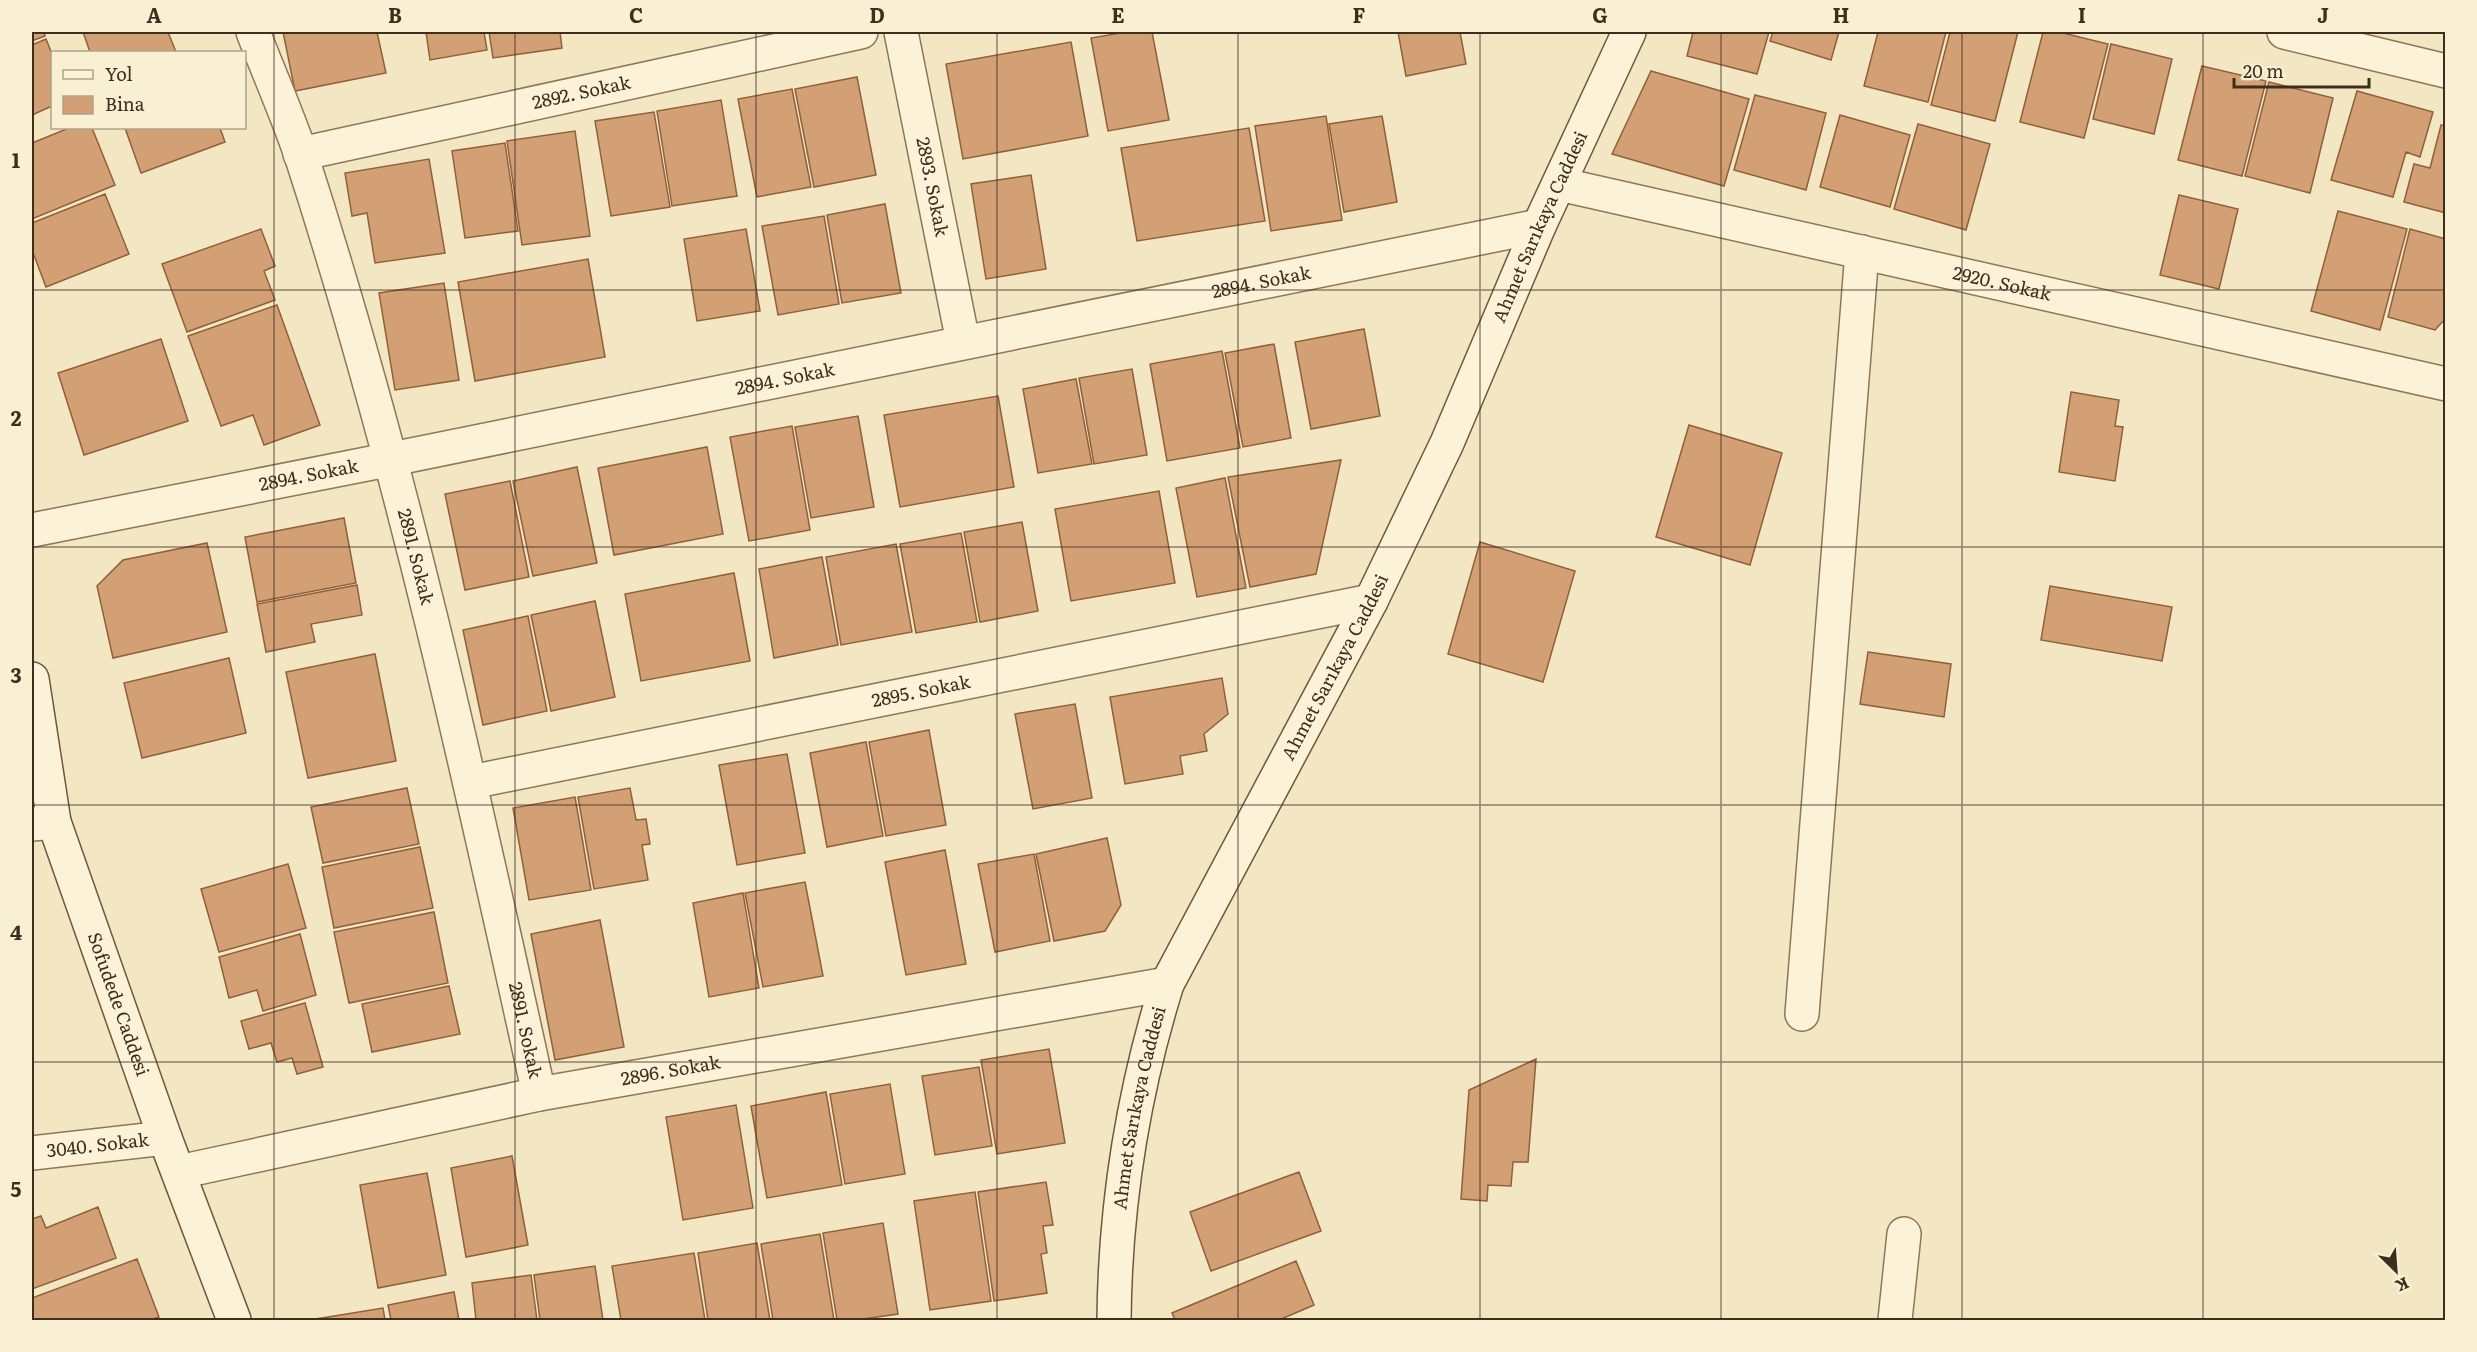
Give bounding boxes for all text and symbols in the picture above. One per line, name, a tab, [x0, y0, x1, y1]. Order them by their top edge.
text: A	[146, 0, 162, 29]
text: B	[388, 0, 402, 29]
text: C	[629, 0, 643, 29]
text: D	[869, 0, 885, 29]
text: E	[1111, 0, 1125, 29]
text: F	[1353, 0, 1366, 29]
text: G	[1592, 0, 1608, 29]
text: H	[1833, 0, 1849, 29]
text: I	[2078, 0, 2086, 29]
text: J	[2317, 0, 2329, 29]
legend	[51, 51, 246, 129]
scale bar	[2234, 51, 2369, 89]
text: 20 m	[2243, 57, 2284, 84]
text: Yol	[105, 60, 133, 87]
street label: 2892. Sokak	[530, 67, 634, 115]
text: Bina	[105, 90, 145, 117]
street label: Ahmet Sarıkaya Caddesi	[1485, 126, 1593, 326]
street label: 2893. Sokak	[910, 135, 957, 240]
text: 1	[12, 144, 20, 174]
street label: 2894. Sokak	[1209, 257, 1314, 304]
street label: 2920. Sokak	[1950, 258, 2055, 307]
street label: 2894. Sokak	[733, 354, 838, 401]
text: 2	[11, 402, 22, 432]
street label: 2894. Sokak	[256, 451, 361, 497]
street label: 2891. Sokak	[392, 506, 442, 608]
street label: Ahmet Sarıkaya Caddesi	[1274, 569, 1394, 764]
text: 3	[10, 659, 22, 689]
street label: 2895. Sokak	[869, 667, 973, 713]
text: 4	[10, 916, 22, 946]
street label: Sofudede Caddesi	[82, 928, 157, 1079]
street label: 2891. Sokak	[503, 979, 550, 1082]
street label: Ahmet Sarıkaya Caddesi	[1105, 1003, 1172, 1211]
street label: 2896. Sokak	[619, 1047, 723, 1091]
street label: 3040. Sokak	[45, 1125, 151, 1163]
text: 5	[11, 1173, 22, 1203]
north arrow	[2366, 1241, 2426, 1301]
text: K	[2392, 1272, 2414, 1299]

